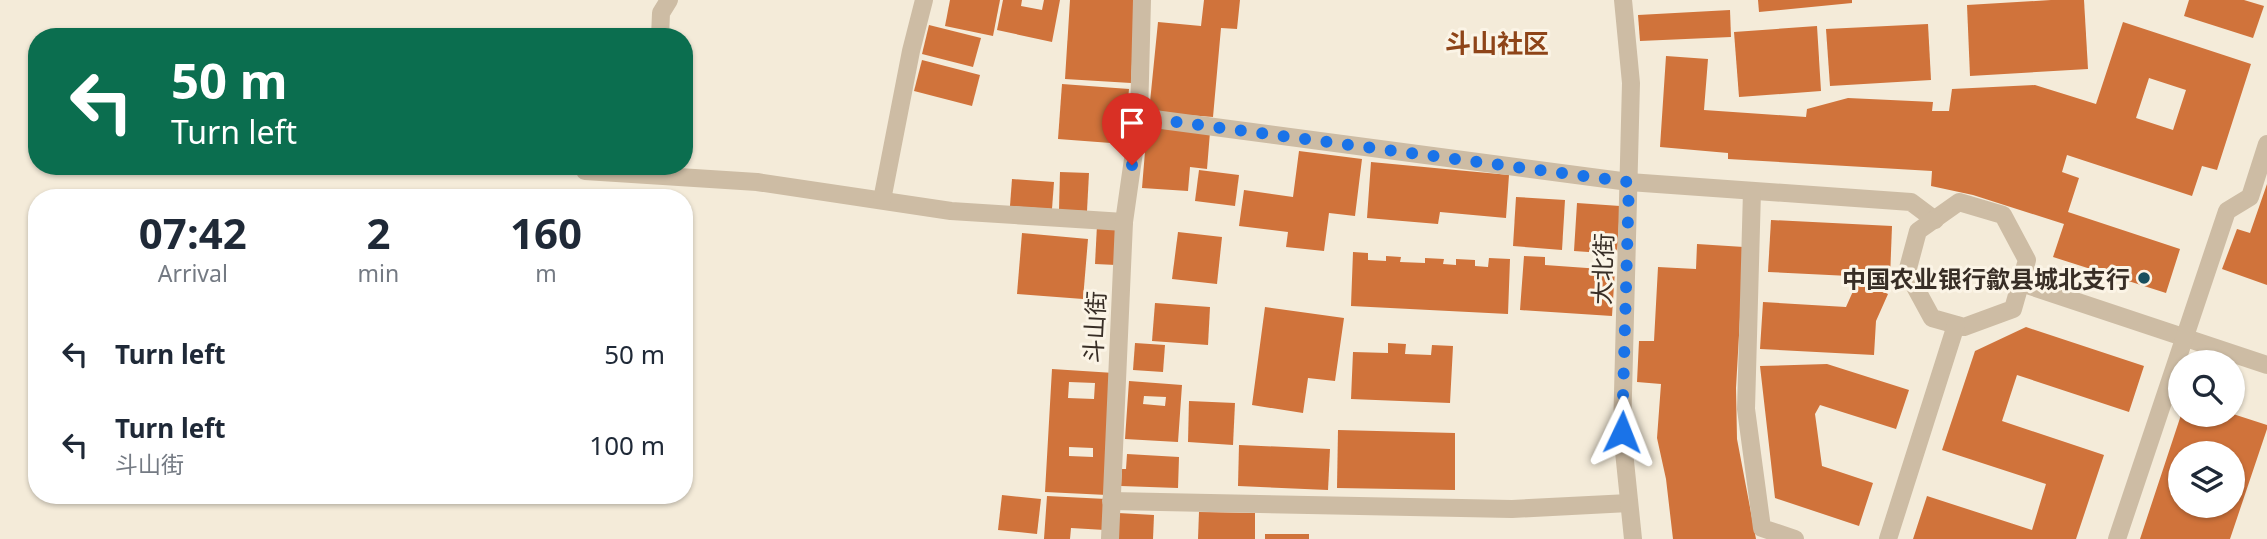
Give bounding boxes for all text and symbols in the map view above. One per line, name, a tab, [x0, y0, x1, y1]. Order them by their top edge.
district label: 斗山社区	[1445, 25, 1549, 61]
text: 50 m	[171, 47, 288, 113]
icon: left	[56, 56, 147, 147]
pin	[1102, 93, 1162, 165]
icon: arrive	[1113, 104, 1151, 142]
text: Turn left	[171, 110, 297, 153]
text: 07:42	[139, 204, 247, 261]
text: 2	[366, 204, 390, 261]
text: 160	[510, 204, 582, 261]
street label: 大北街	[1584, 232, 1620, 306]
text: Arrival	[158, 257, 228, 289]
text: min	[358, 257, 399, 289]
text: m	[535, 257, 557, 289]
place label: 中国农业银行歙县城北支行	[1842, 262, 2130, 295]
marker: 中国农业银行歙县城北支行	[2136, 270, 2152, 286]
street label: 斗山街	[1076, 290, 1112, 364]
icon: left	[56, 335, 94, 373]
text: Turn left	[115, 336, 226, 372]
text: 50 m	[604, 336, 665, 372]
map controls	[2168, 350, 2245, 518]
button: search	[2168, 350, 2245, 427]
position arrow	[1585, 395, 1659, 469]
text: Turn left	[115, 410, 226, 446]
icon: left	[56, 426, 94, 464]
text: 100 m	[589, 427, 665, 463]
button: layers	[2168, 441, 2245, 518]
text: 斗山街	[115, 448, 184, 480]

